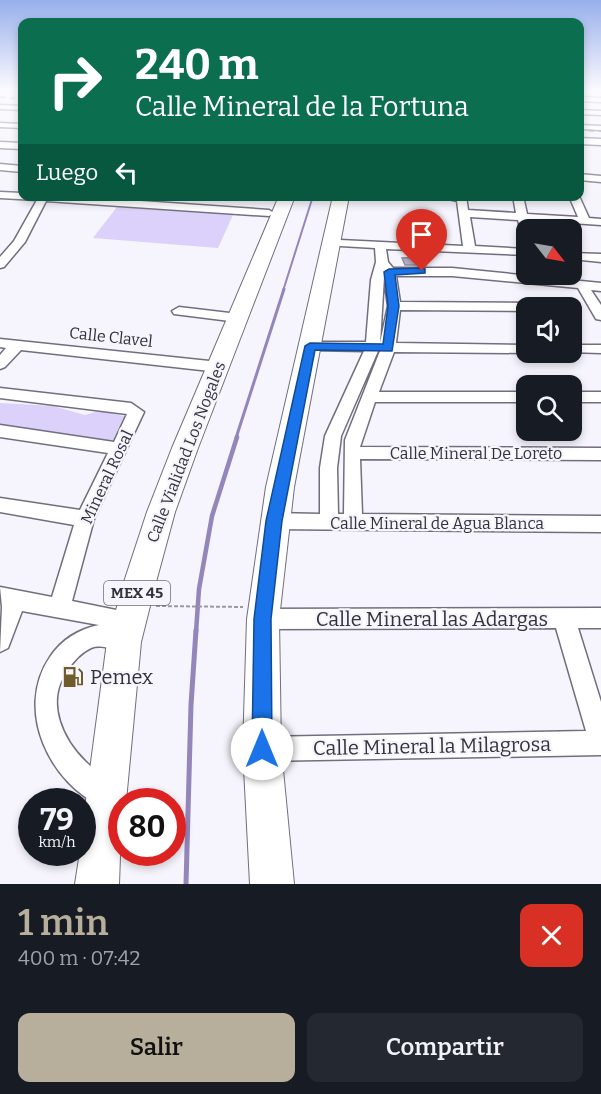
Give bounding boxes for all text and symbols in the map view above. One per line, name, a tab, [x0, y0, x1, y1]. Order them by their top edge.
text: 240 m	[135, 40, 259, 90]
icon: right	[36, 42, 114, 120]
text: Calle Mineral de la Fortuna	[135, 91, 469, 123]
icon: left	[110, 156, 143, 189]
text: Luego	[36, 159, 98, 186]
pin	[396, 209, 447, 271]
icon: arrive	[405, 218, 438, 251]
north arrow	[516, 219, 582, 285]
map controls	[516, 219, 582, 441]
button: sound	[516, 297, 582, 363]
street label: Calle Clavel	[68, 323, 154, 351]
street label: Calle Vialidad Los Nogales	[143, 359, 229, 545]
button: search	[516, 375, 582, 441]
street label: Mineral Rosal	[77, 427, 137, 527]
street label: Calle Mineral De Loreto	[390, 444, 562, 463]
street label: Calle Mineral de Agua Blanca	[330, 514, 544, 533]
road number: MEX 45	[104, 581, 170, 605]
street label: Calle Mineral las Adargas	[316, 607, 548, 631]
fuel station icon: Pemex	[61, 665, 85, 689]
place label: Pemex	[90, 665, 153, 689]
position arrow	[230, 717, 294, 781]
street label: Calle Mineral la Milagrosa	[313, 732, 551, 760]
speed limit sign: 80	[108, 788, 186, 866]
text: 79	[40, 802, 74, 838]
text: km/h	[38, 833, 76, 851]
text: 1 min	[18, 901, 109, 945]
button: close	[520, 904, 583, 967]
text: 400 m · 07:42	[18, 946, 140, 970]
button: Salir	[18, 1013, 295, 1082]
button: Compartir	[307, 1013, 583, 1082]

